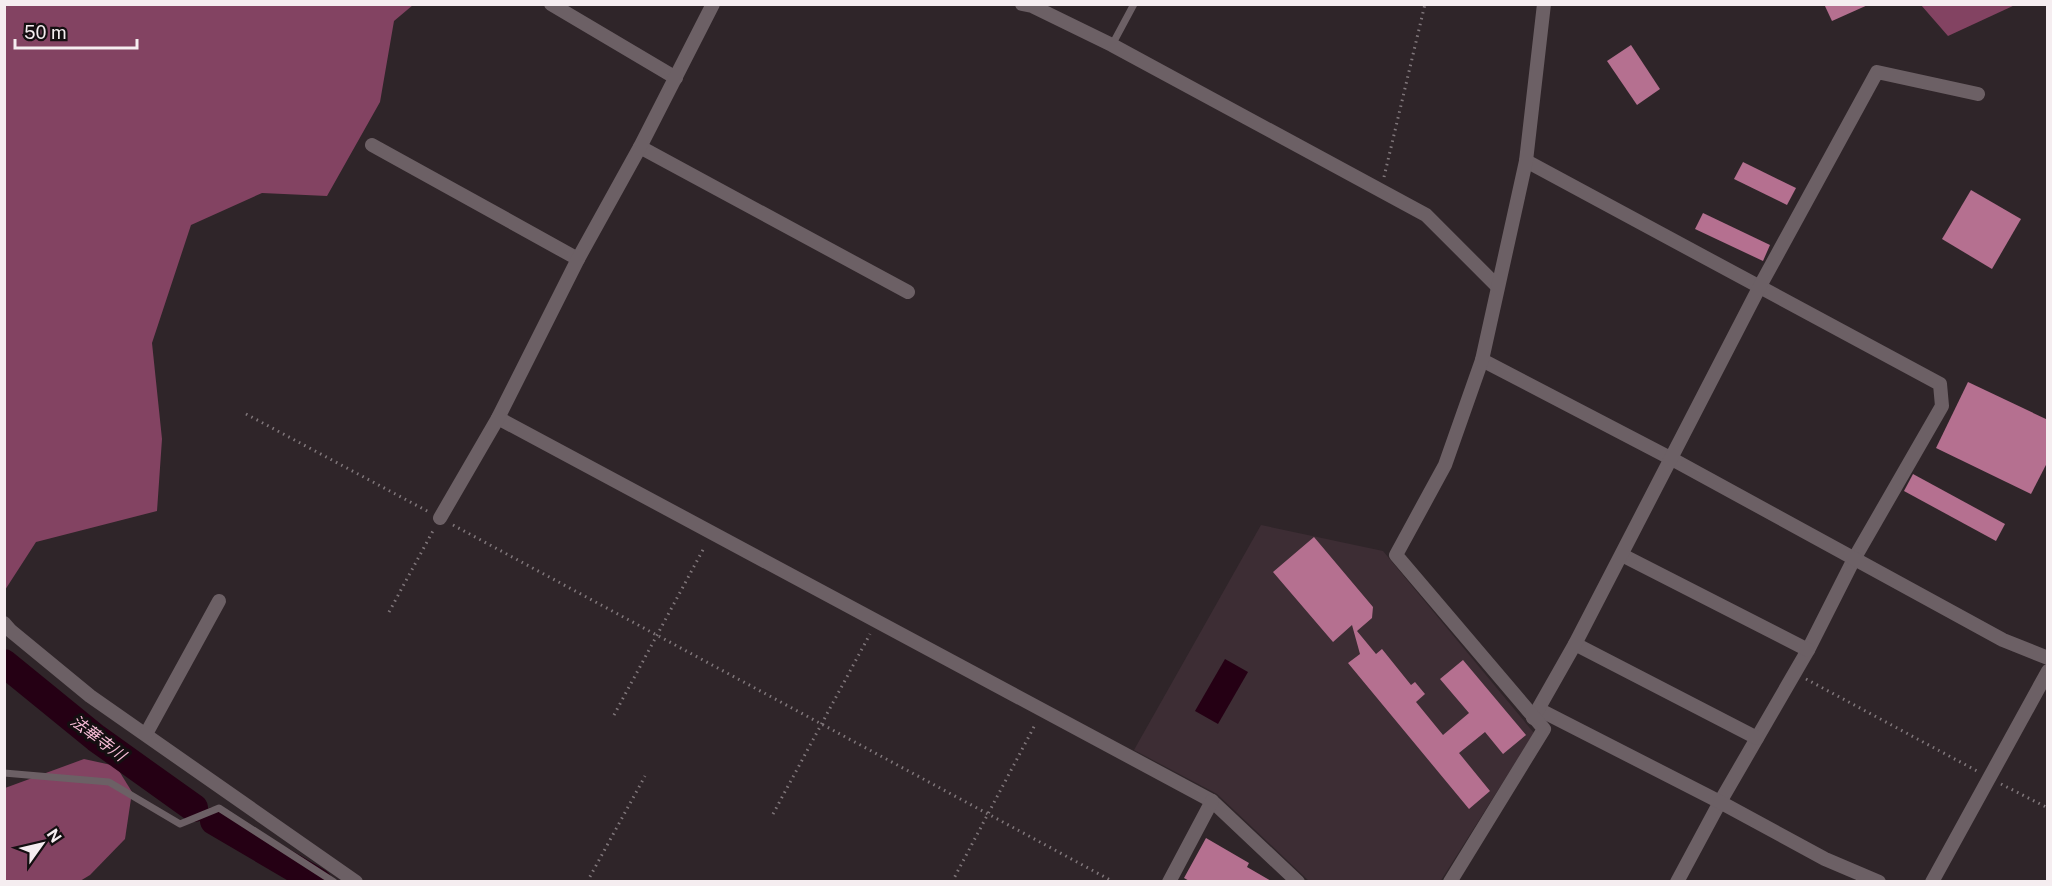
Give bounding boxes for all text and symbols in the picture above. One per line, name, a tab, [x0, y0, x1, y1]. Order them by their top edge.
scale bar	[15, 12, 136, 50]
text: 50 m	[24, 22, 67, 43]
water label: 法華寺川	[67, 711, 131, 766]
north arrow	[12, 814, 72, 874]
text: N	[43, 825, 65, 846]

